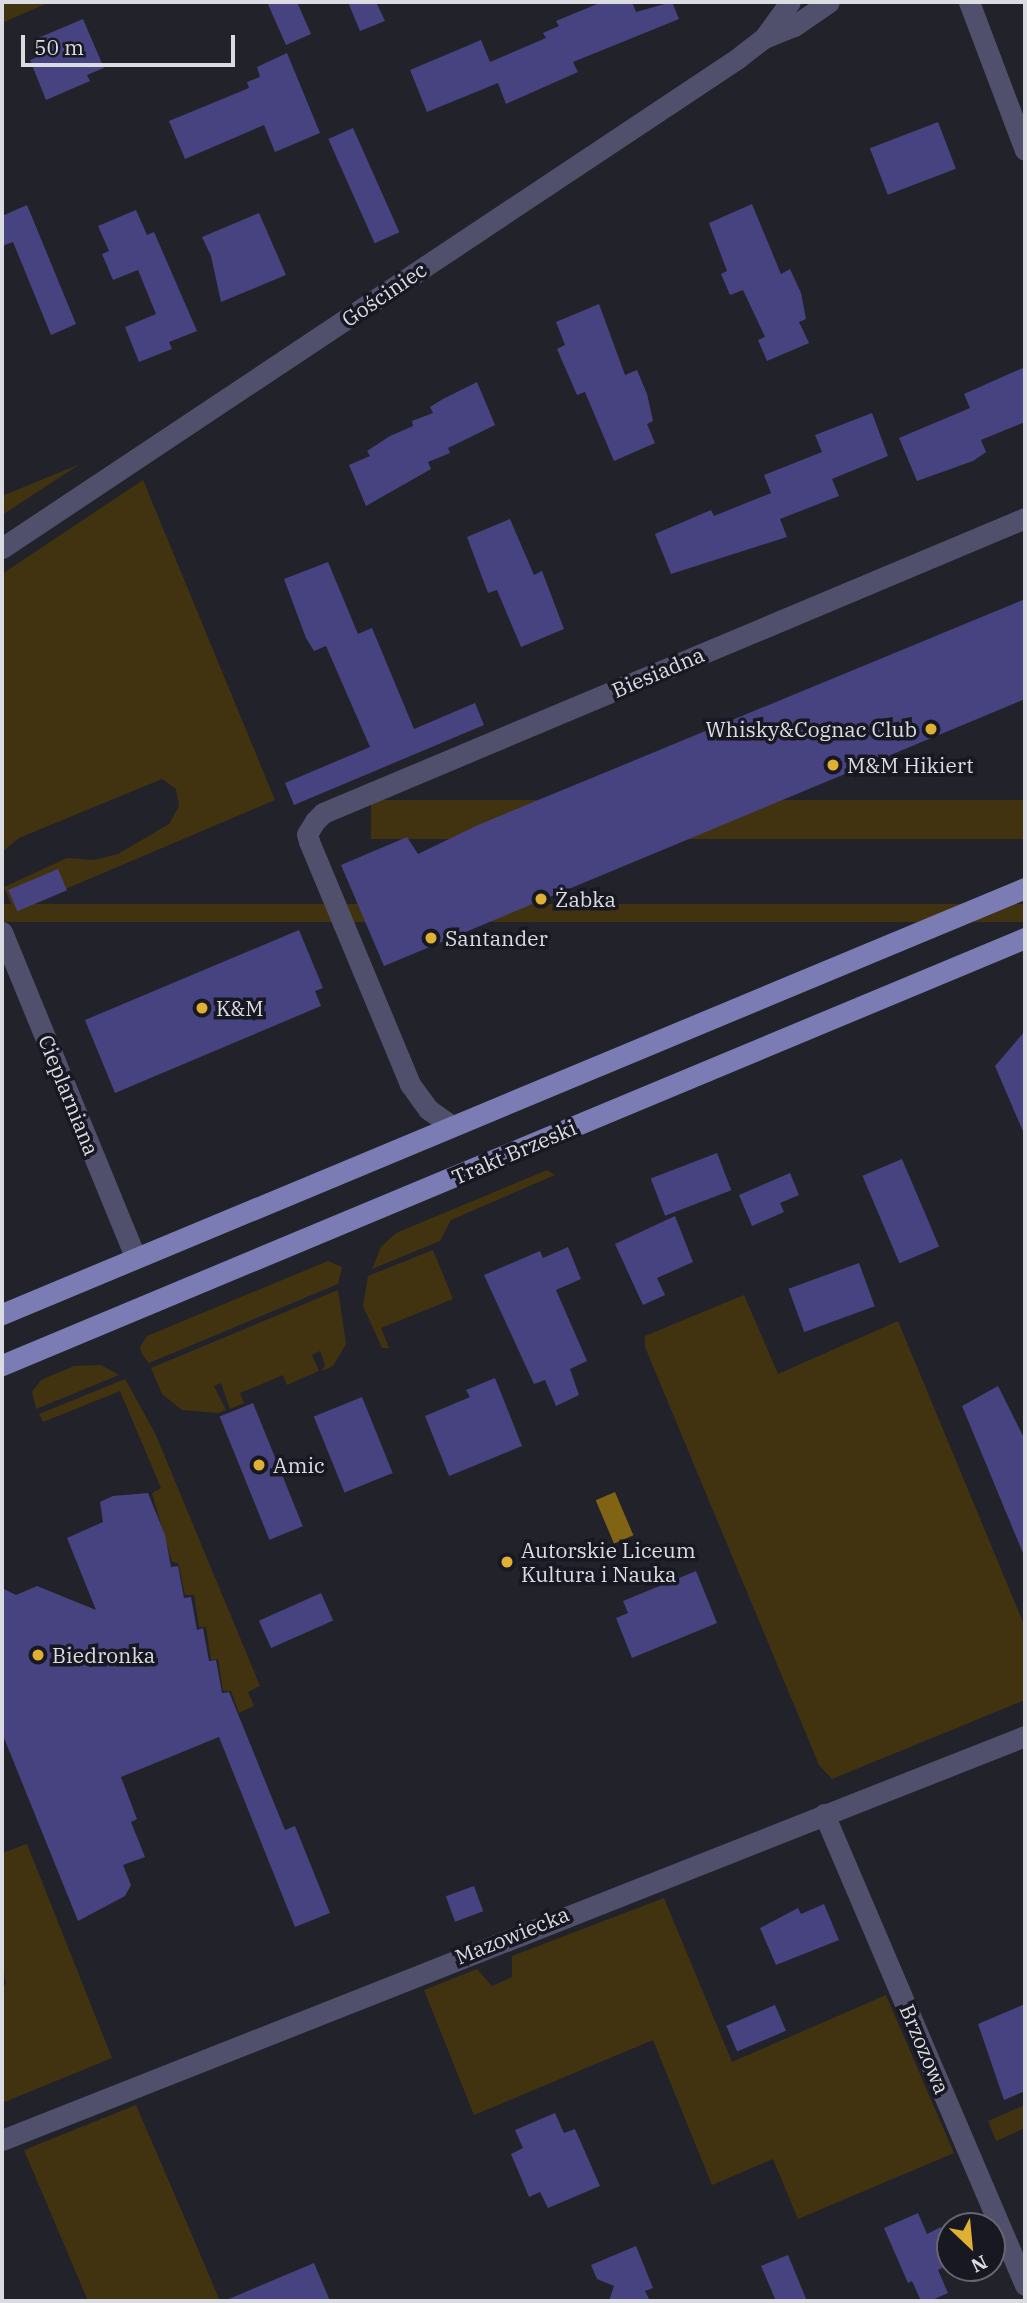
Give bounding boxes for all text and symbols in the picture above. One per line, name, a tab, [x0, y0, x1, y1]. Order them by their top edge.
scale bar	[24, 21, 238, 65]
text: 50 m	[34, 33, 84, 61]
street label: Gościniec	[337, 256, 431, 332]
street label: Biesiadna	[608, 641, 708, 703]
place label: Whisky&Cognac Club	[706, 716, 917, 742]
marker: Whisky&Cognac Club	[923, 721, 939, 737]
place label: M&M Hikiert	[847, 752, 974, 778]
marker: M&M Hikiert	[825, 757, 841, 773]
place label: Żabka	[555, 886, 616, 912]
marker: Żabka	[533, 891, 549, 907]
place label: Santander	[445, 925, 548, 951]
marker: Santander	[423, 930, 439, 946]
place label: K&M	[216, 995, 264, 1021]
marker: K&M	[194, 1000, 210, 1016]
street label: Cieplarniana	[33, 1031, 105, 1159]
street label: Trakt Brzeski	[448, 1114, 580, 1190]
place label: Amic	[273, 1452, 325, 1478]
marker: Amic	[251, 1457, 267, 1473]
place label: Autorskie Liceum Kultura i Nauka	[521, 1537, 696, 1587]
marker: Autorskie Liceum Kultura i Nauka	[499, 1554, 515, 1570]
place label: Biedronka	[52, 1642, 155, 1668]
marker: Biedronka	[30, 1647, 46, 1663]
street label: Mazowiecka	[451, 1901, 573, 1969]
street label: Brzozowa	[895, 2000, 955, 2098]
north arrow	[936, 2212, 1006, 2282]
text: N	[967, 2250, 991, 2278]

